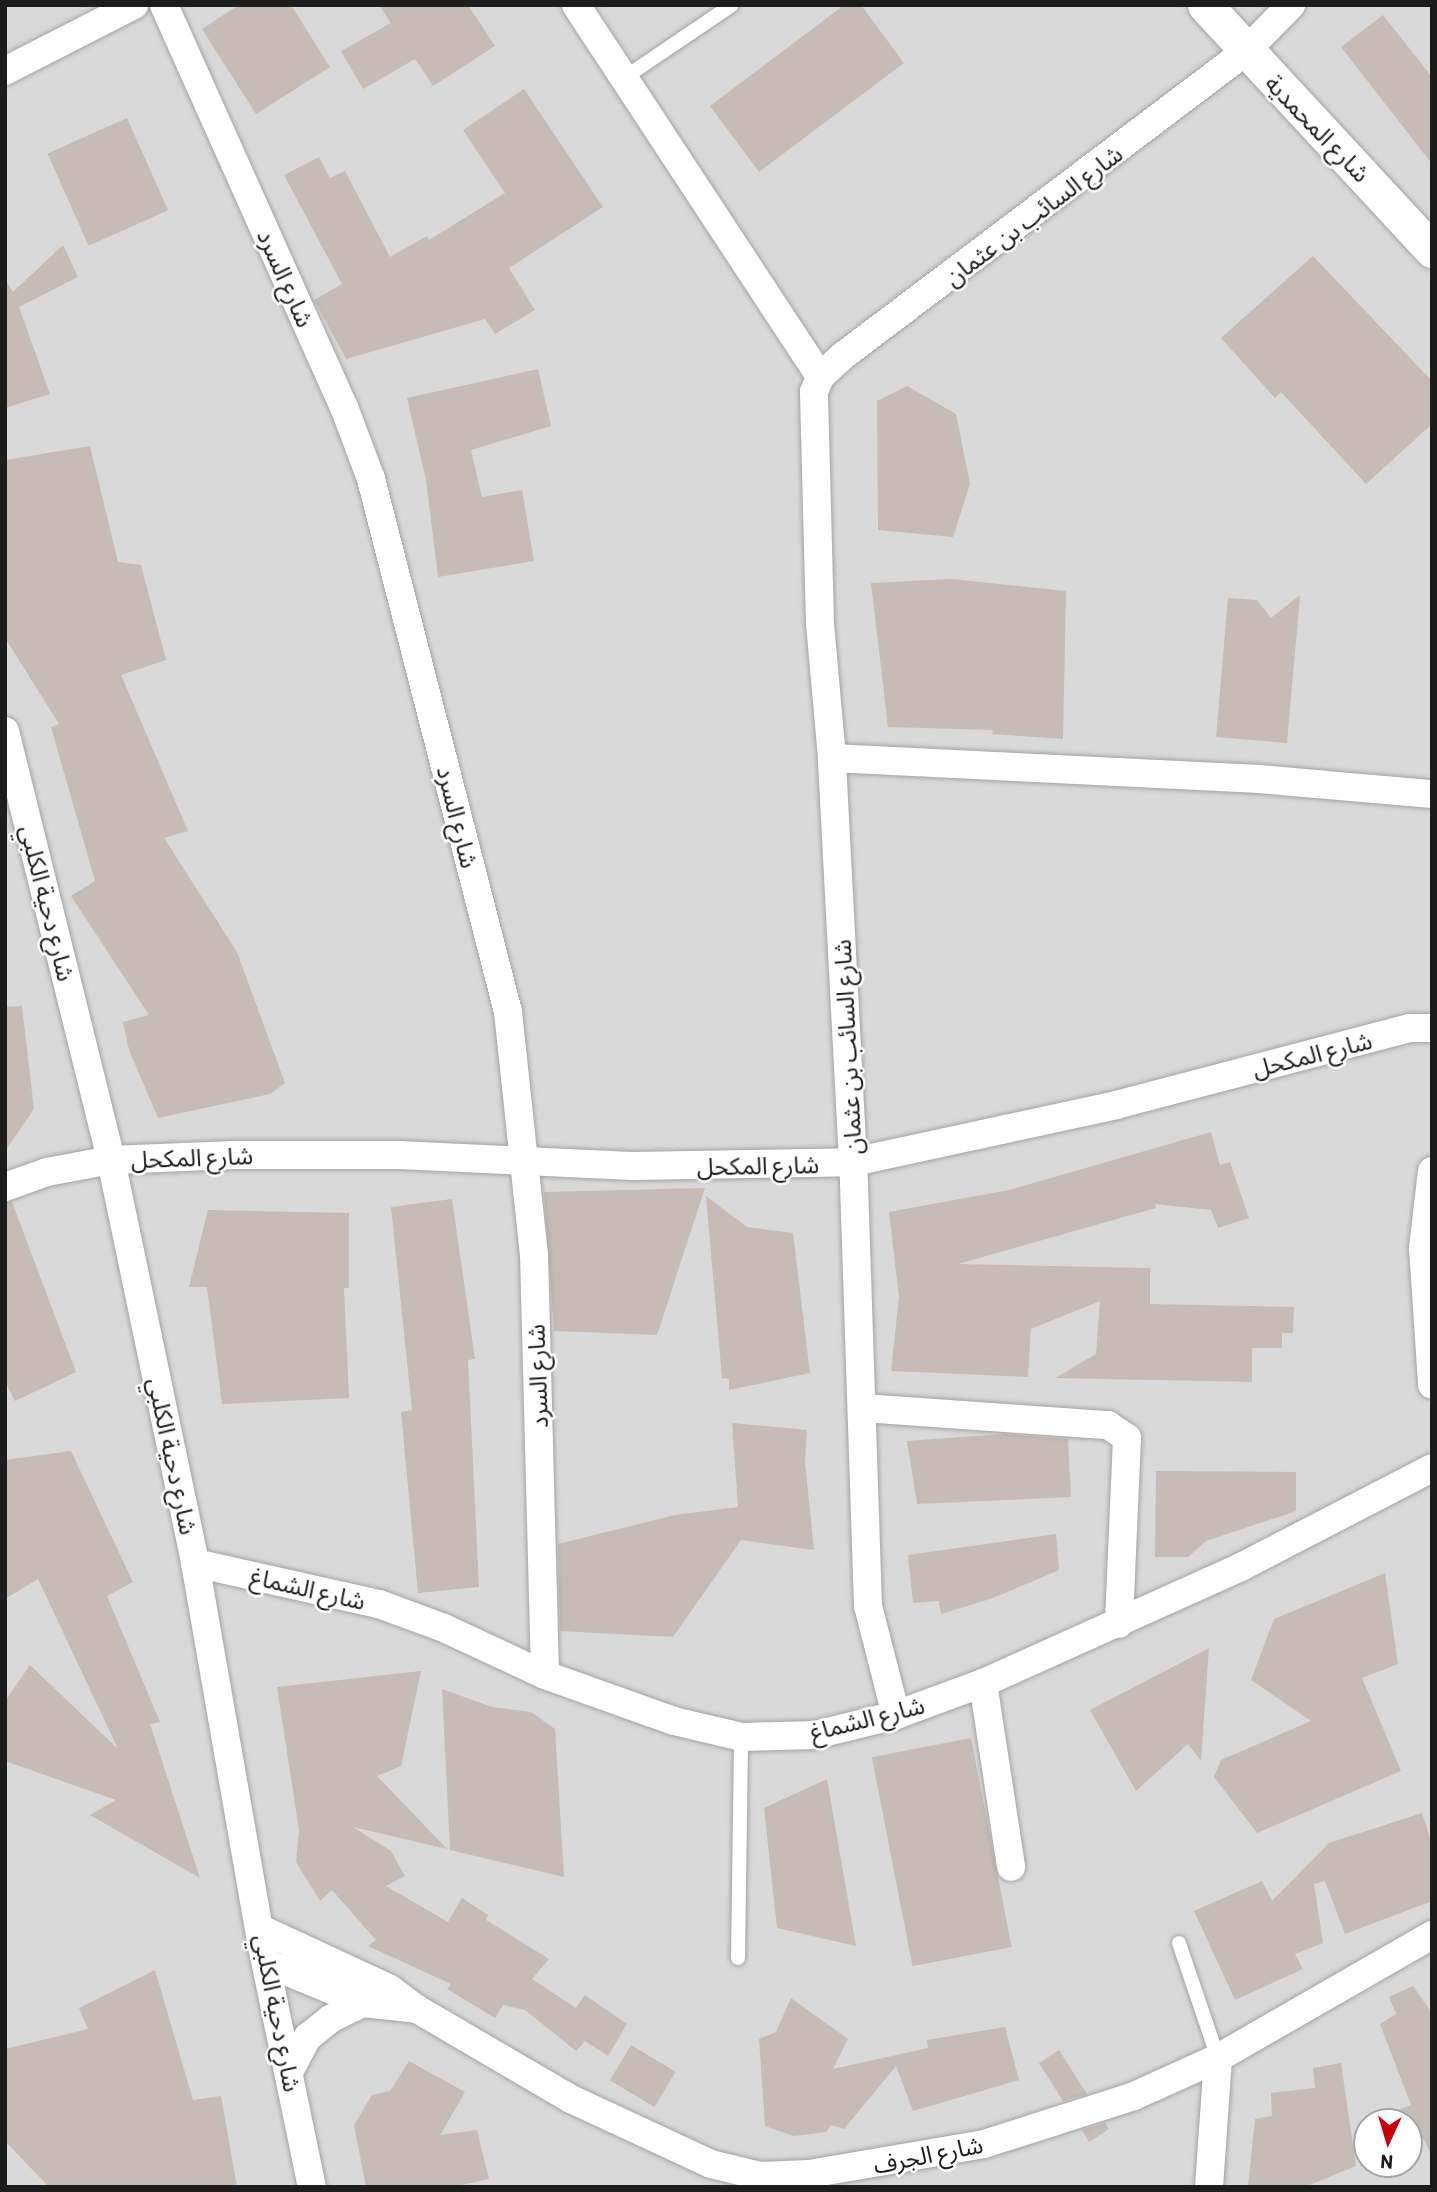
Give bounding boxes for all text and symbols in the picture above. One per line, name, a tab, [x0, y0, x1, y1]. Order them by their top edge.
street label: شارع المحمدية	[1260, 68, 1376, 188]
street label: شارع السائب بن عثمان	[938, 139, 1128, 291]
street label: شارع السرد	[252, 225, 320, 331]
street label: شارع السرد	[431, 763, 485, 871]
street label: شارع دحية الكلبي	[15, 822, 81, 984]
street label: شارع السائب بن عثمان	[827, 939, 867, 1155]
street label: شارع المكحل	[1249, 1025, 1375, 1083]
street label: شارع المكحل	[130, 1140, 254, 1174]
street label: شارع المكحل	[697, 1150, 819, 1180]
street label: شارع السرد	[521, 1323, 553, 1429]
street label: شارع دحية الكلبي	[142, 1375, 204, 1537]
street label: شارع الشماغ	[248, 1561, 368, 1615]
street label: شارع الشماغ	[807, 1690, 927, 1746]
street label: شارع دحية الكلبي	[249, 1932, 307, 2094]
north arrow	[1353, 2108, 1423, 2178]
street label: شارع الجرف	[871, 2129, 985, 2179]
text: N	[1380, 2151, 1394, 2174]

